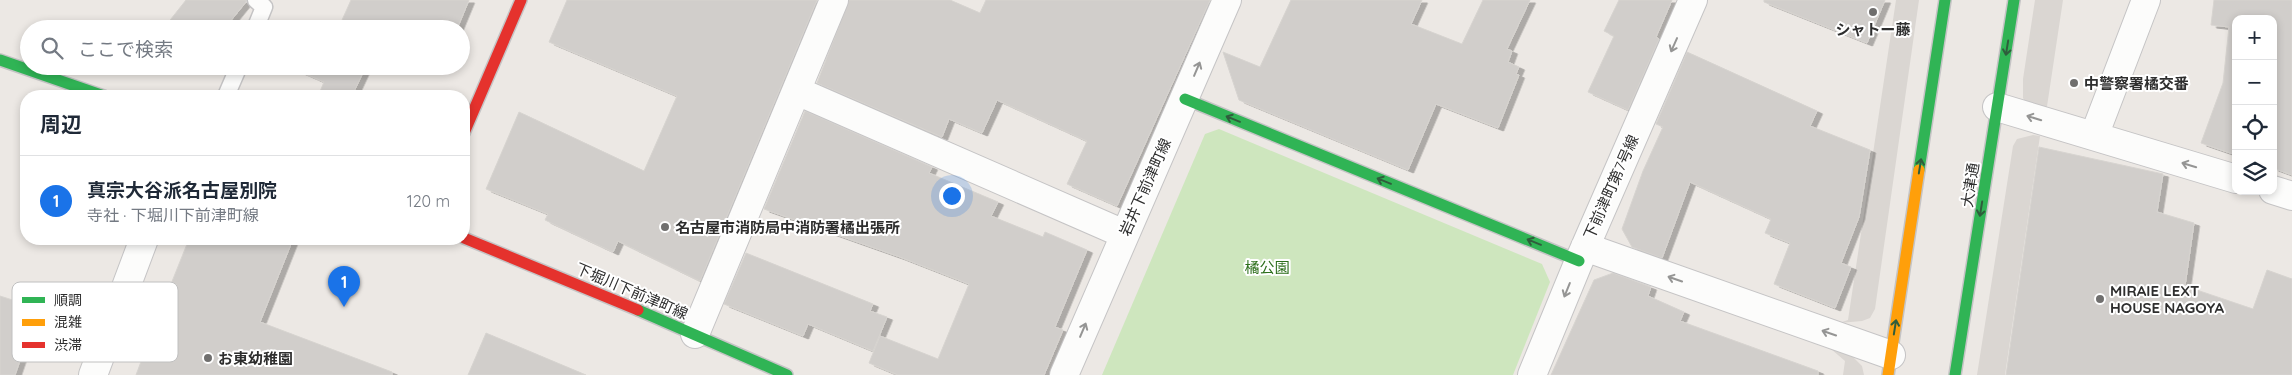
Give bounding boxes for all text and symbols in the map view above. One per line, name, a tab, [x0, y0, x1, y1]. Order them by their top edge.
marker: シャトー藤	[1867, 6, 1879, 18]
map controls	[2232, 15, 2277, 195]
button: +	[2232, 15, 2277, 60]
search box	[20, 20, 470, 75]
place label: シャトー藤	[1835, 20, 1911, 39]
icon: search	[38, 34, 66, 62]
text: ここで検索	[78, 37, 173, 61]
one-way arrow	[1668, 37, 1678, 52]
one-way arrow	[2001, 40, 2011, 56]
button: −	[2232, 60, 2277, 105]
one-way arrow	[1193, 62, 1203, 77]
place label: 中警察署橘交番	[2084, 74, 2189, 93]
marker: 中警察署橘交番	[2068, 77, 2080, 89]
button: locate	[2232, 105, 2277, 150]
text: 周辺	[40, 111, 82, 137]
one-way arrow	[2026, 112, 2042, 122]
one-way arrow	[1226, 114, 1241, 123]
street label: 下前津町第7号線	[1579, 132, 1643, 242]
street label: 岩井下前津町線	[1115, 135, 1175, 239]
button: layers	[2232, 150, 2277, 195]
one-way arrow	[1915, 158, 1925, 174]
one-way arrow	[2181, 159, 2197, 169]
street label: 大津通	[1957, 161, 1983, 209]
one-way arrow	[1376, 175, 1391, 184]
text: 真宗大谷派名古屋別院	[87, 178, 277, 202]
your location	[939, 183, 965, 209]
text: 1	[53, 191, 59, 211]
text: 120 m	[407, 191, 450, 211]
one-way arrow	[1976, 200, 1986, 216]
text: 寺社 · 下堀川下前津町線	[87, 205, 259, 225]
place label: 名古屋市消防局中消防署橘出張所	[675, 218, 900, 237]
marker: 名古屋市消防局中消防署橘出張所	[659, 221, 671, 233]
one-way arrow	[1527, 237, 1542, 246]
park label: 橘公園	[1244, 258, 1290, 277]
street label: 下堀川下前津町線	[573, 259, 691, 323]
pin: 1	[328, 266, 360, 307]
one-way arrow	[1668, 274, 1684, 283]
place label: MIRAIE LEXT HOUSE NAGOYA	[2110, 281, 2225, 317]
legend	[12, 282, 178, 362]
one-way arrow	[1562, 282, 1571, 297]
text: 順調	[54, 291, 82, 309]
marker: MIRAIE LEXT HOUSE NAGOYA	[2094, 293, 2106, 305]
text: 混雑	[54, 313, 82, 331]
one-way arrow	[1891, 319, 1901, 335]
one-way arrow	[1079, 323, 1089, 338]
one-way arrow	[1821, 328, 1837, 337]
text: 渋滞	[54, 336, 82, 354]
place label: お東幼稚園	[218, 349, 293, 368]
marker: お東幼稚園	[202, 352, 214, 364]

